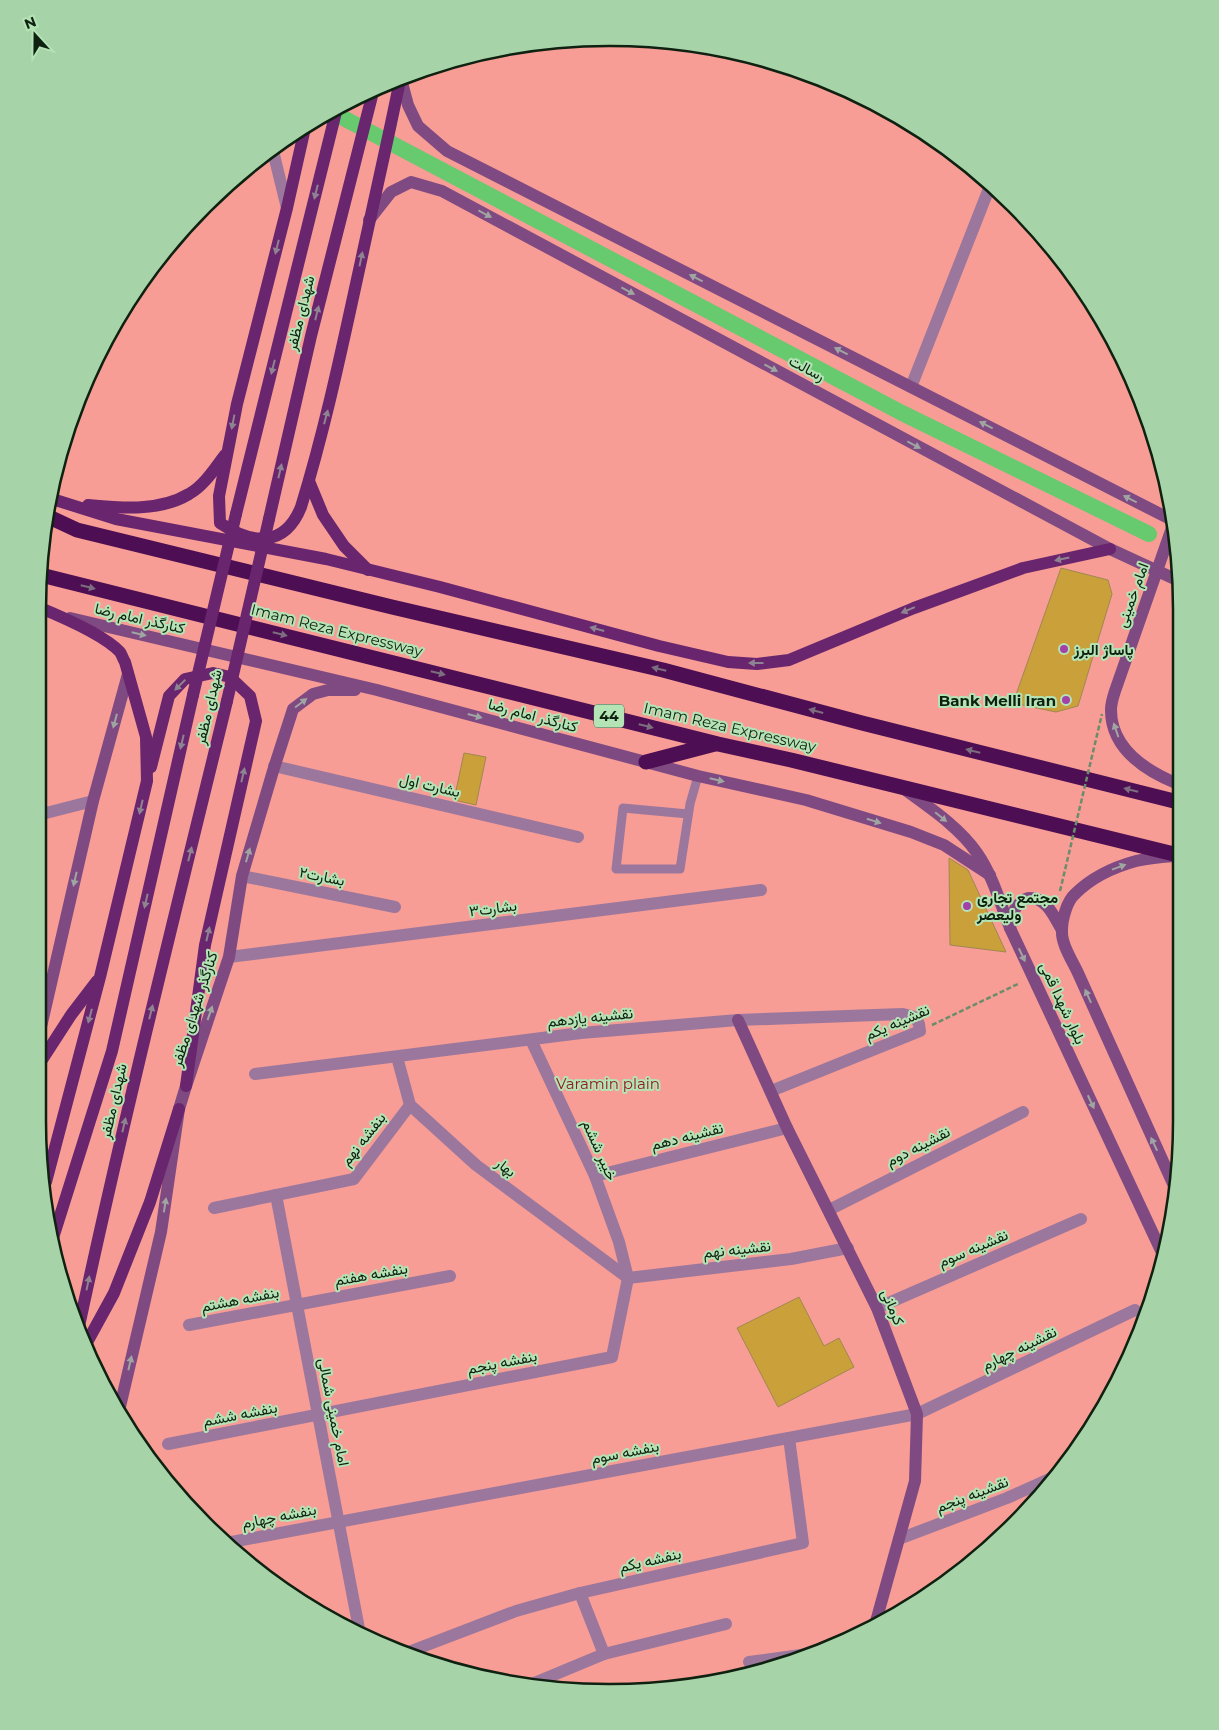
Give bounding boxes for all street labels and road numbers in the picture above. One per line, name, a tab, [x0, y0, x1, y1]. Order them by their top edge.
street label: شهدای مظفر	[281, 273, 319, 354]
street label: رسالت	[786, 351, 828, 385]
street label: امام خمینی	[1112, 560, 1153, 630]
street label: کنارگذر امام رضا	[93, 598, 187, 639]
street label: Imam Reza Expressway	[249, 599, 426, 661]
street label: شهدای مظفر	[190, 667, 227, 748]
street label: کنارگذر امام رضا	[486, 694, 580, 737]
street label: Imam Reza Expressway	[642, 698, 819, 756]
road number: 44	[594, 704, 624, 728]
street label: بشارت اول	[398, 769, 462, 801]
street label: بشارت۲	[298, 862, 346, 890]
street label: بشارت۳	[468, 896, 518, 920]
street label: کنارگذر شهدای مظفر	[166, 949, 223, 1070]
street label: بلوار شهدا قمی	[1035, 959, 1090, 1048]
street label: نقشینه یکم	[862, 1000, 933, 1045]
street label: نقشینه یازدهم	[546, 1003, 634, 1032]
street label: شهدای مظفر	[95, 1061, 132, 1142]
street label: بنفشه نهم	[336, 1108, 391, 1170]
street label: خیبر ششم	[577, 1117, 622, 1184]
street label: نقشینه دهم	[649, 1118, 725, 1155]
street label: نقشینه دوم	[883, 1122, 954, 1171]
street label: بهار	[491, 1153, 520, 1181]
street label: نقشینه سوم	[935, 1225, 1011, 1272]
street label: نقشینه نهم	[702, 1236, 772, 1263]
street label: بنفشه هفتم	[333, 1258, 409, 1291]
street label: بنفشه هشتم	[199, 1282, 281, 1317]
street label: کرمانی	[876, 1286, 909, 1329]
street label: نقشینه چهارم	[978, 1322, 1060, 1375]
street label: بنفشه پنجم	[465, 1346, 539, 1379]
street label: امام خمینی شمالی	[313, 1356, 354, 1468]
street label: بنفشه ششم	[201, 1397, 279, 1431]
street label: بنفشه سوم	[589, 1436, 661, 1469]
street label: نقشینه پنجم	[933, 1471, 1011, 1517]
street label: بنفشه چهارم	[240, 1499, 318, 1534]
street label: بنفشه یکم	[617, 1544, 683, 1577]

